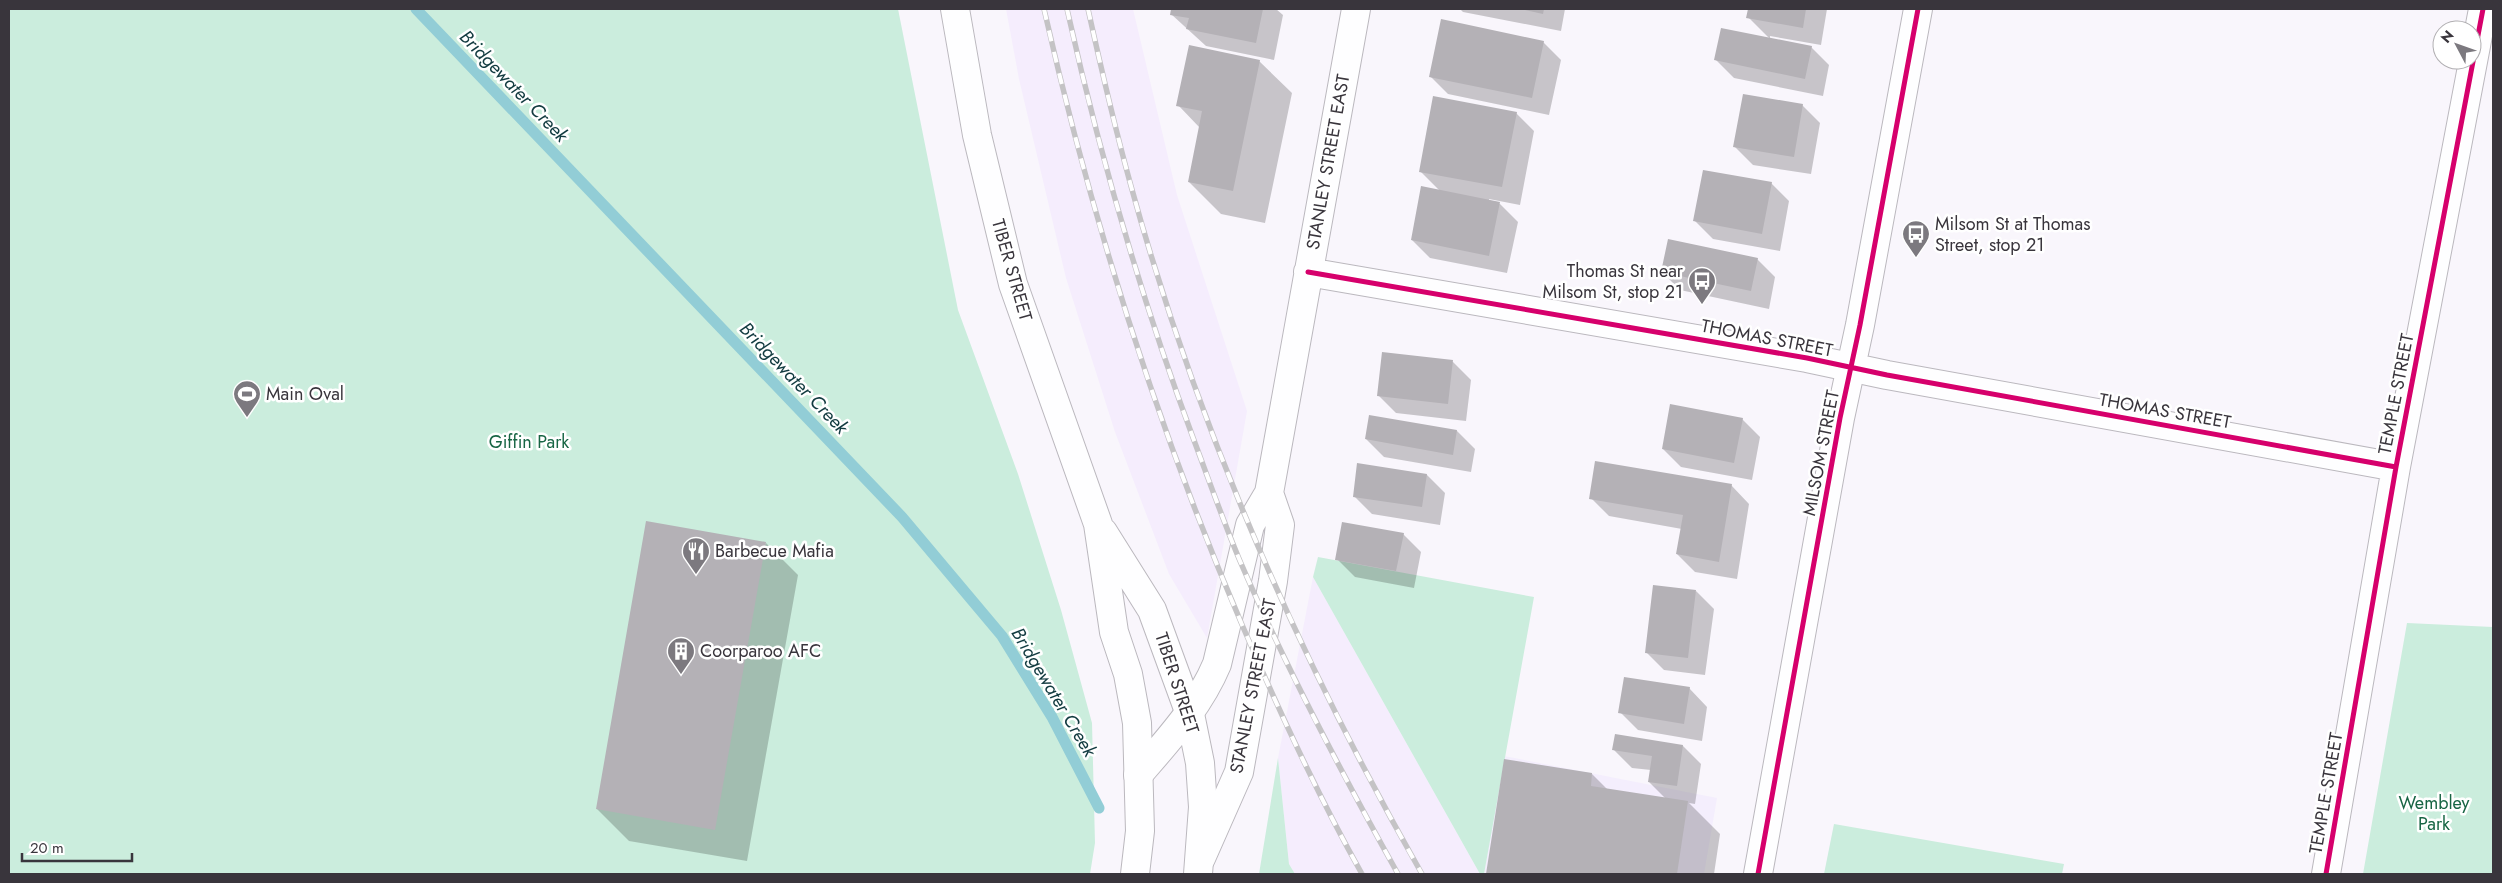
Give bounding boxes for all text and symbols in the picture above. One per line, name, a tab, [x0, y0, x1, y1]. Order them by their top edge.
north arrow	[2432, 20, 2482, 70]
water label: Bridgewater Creek	[453, 24, 575, 149]
text: N	[2436, 26, 2458, 47]
street label: STANLEY STREET EAST	[1300, 72, 1356, 252]
place label: Milsom St at Thomas Street, stop 21	[1935, 211, 2090, 258]
street label: TIBER STREET	[985, 216, 1039, 325]
bus stop icon: Milsom St at Thomas Street, stop 21	[1901, 219, 1931, 258]
place label: Thomas St near Milsom St, stop 21	[1543, 258, 1684, 305]
bus stop icon: Thomas St near Milsom St, stop 21	[1687, 266, 1717, 305]
street label: THOMAS STREET	[1699, 312, 1836, 364]
water label: Bridgewater Creek	[733, 316, 855, 441]
street label: TEMPLE STREET	[2372, 331, 2421, 457]
sports icon: Main Oval	[232, 379, 262, 418]
place label: Main Oval	[266, 381, 344, 407]
street label: MILSOM STREET	[1796, 387, 1846, 518]
street label: THOMAS STREET	[2097, 387, 2234, 436]
park label: Giffin Park	[489, 429, 569, 455]
restaurant icon: Barbecue Mafia	[681, 536, 711, 575]
place label: Barbecue Mafia	[715, 538, 834, 564]
street label: STANLEY STREET EAST	[1223, 596, 1283, 776]
water label: Bridgewater Creek	[1005, 622, 1104, 762]
street label: TIBER STREET	[1148, 629, 1206, 737]
building icon: Coorparoo AFC	[666, 636, 696, 675]
place label: Coorparoo AFC	[700, 638, 821, 664]
street label: TEMPLE STREET	[2303, 730, 2350, 856]
park label: Wembley Park	[2398, 790, 2470, 837]
scale bar	[22, 830, 132, 862]
text: 20 m	[30, 837, 64, 859]

